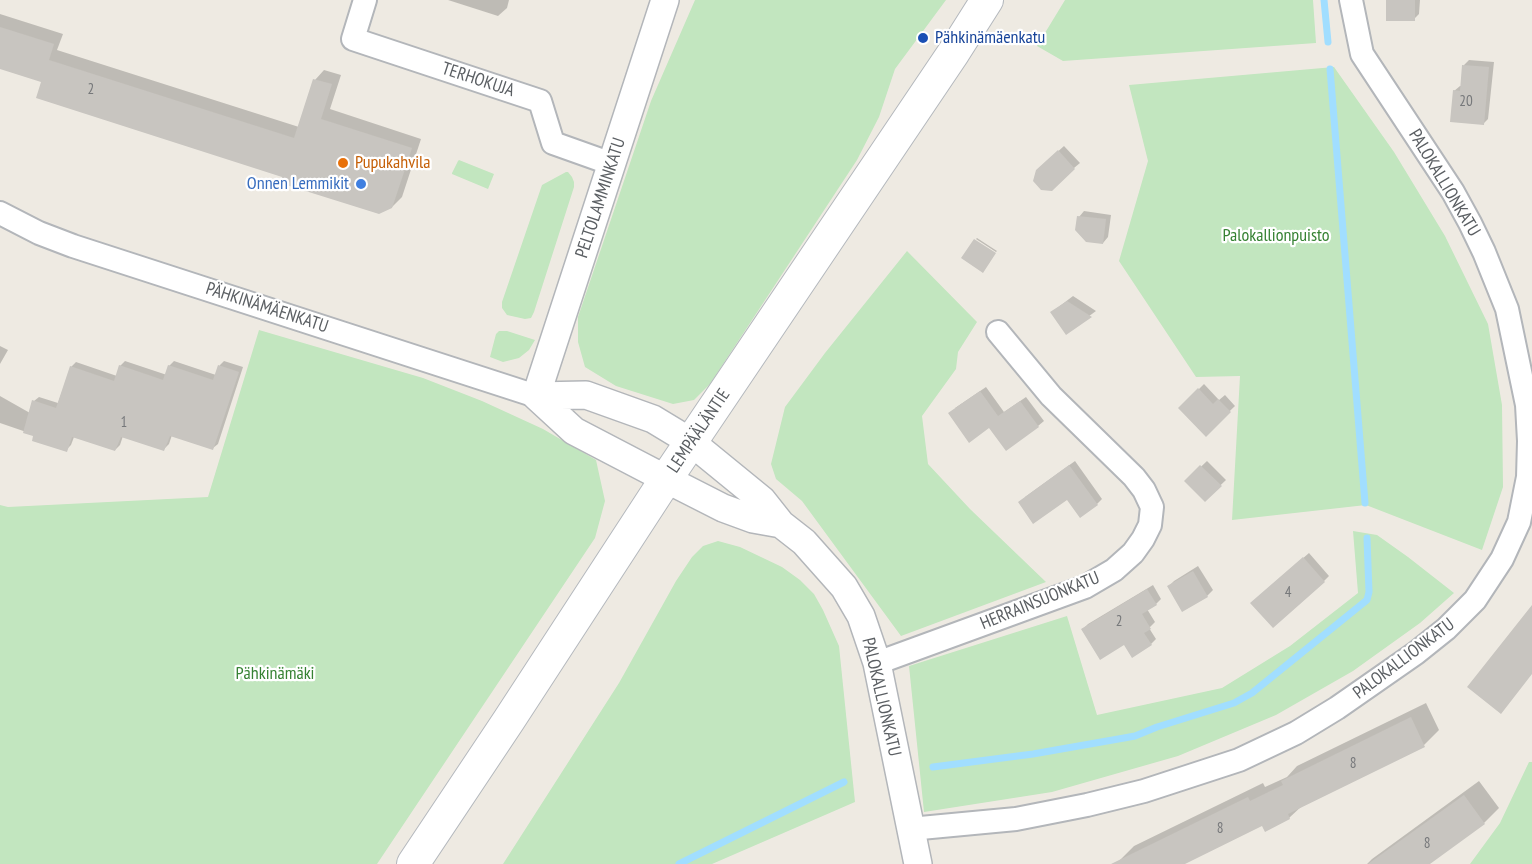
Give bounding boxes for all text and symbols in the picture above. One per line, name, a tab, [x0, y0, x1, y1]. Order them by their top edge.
place label: Pähkinämäenkatu	[935, 27, 1045, 49]
marker: Pähkinämäenkatu	[916, 31, 930, 45]
street label: TERHOKUJA	[439, 58, 517, 102]
house number: 2	[88, 81, 94, 99]
house number: 20	[1459, 93, 1473, 111]
street label: PALOKALLIONKATU	[1404, 126, 1484, 240]
street label: PELTOLAMMINKATU	[571, 135, 631, 261]
place label: Pupukahvila	[355, 152, 430, 174]
marker: Pupukahvila	[336, 156, 350, 170]
place label: Onnen Lemmikit	[247, 173, 349, 195]
marker: Onnen Lemmikit	[354, 177, 368, 191]
park label: Palokallionpuisto	[1222, 225, 1330, 247]
street label: PÄHKINÄMÄENKATU	[203, 278, 331, 338]
street label: LEMPÄÄLÄNTIE	[663, 385, 735, 477]
house number: 1	[121, 414, 127, 432]
street label: HERRAINSUONKATU	[977, 567, 1103, 635]
house number: 4	[1285, 584, 1291, 602]
house number: 2	[1116, 613, 1122, 631]
street label: PALOKALLIONKATU	[1349, 614, 1459, 704]
street label: PALOKALLIONKATU	[857, 636, 905, 758]
park label: Pähkinämäki	[235, 663, 315, 685]
house number: 8	[1350, 755, 1356, 773]
house number: 8	[1217, 820, 1223, 838]
house number: 8	[1424, 835, 1430, 853]

